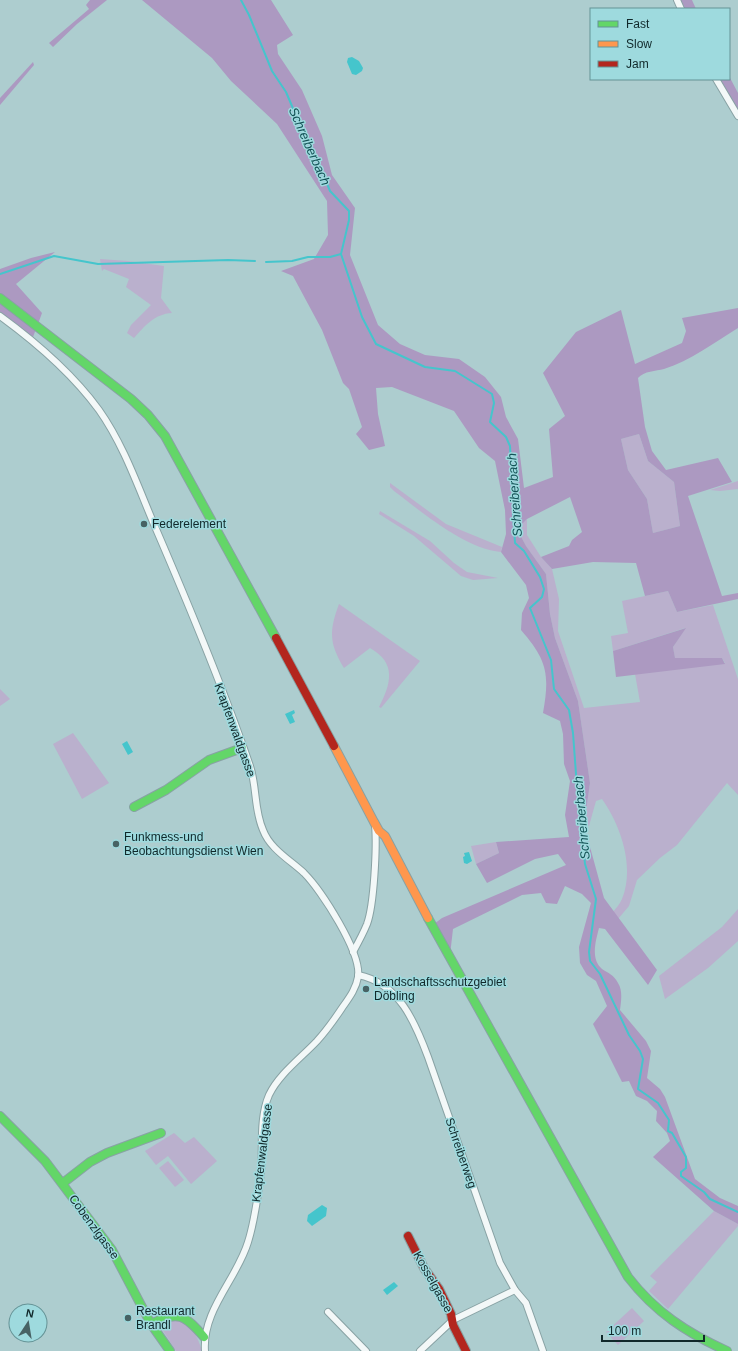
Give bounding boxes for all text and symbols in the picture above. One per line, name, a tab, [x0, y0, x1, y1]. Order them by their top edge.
legend	[590, 8, 730, 80]
text: Fast	[626, 17, 650, 31]
text: Slow	[626, 37, 652, 51]
text: Jam	[626, 57, 649, 71]
water label: Schreiberbach	[286, 105, 333, 188]
water label: Schreiberbach	[504, 453, 525, 537]
place label: Federelement	[152, 517, 227, 531]
marker: Federelement	[139, 519, 149, 529]
street label: Krapfenwaldgasse	[212, 681, 259, 779]
water label: Schreiberbach	[570, 776, 593, 860]
place label: Funkmess-und Beobachtungsdienst Wien	[124, 830, 263, 858]
marker: Funkmess-und Beobachtungsdienst Wien	[111, 839, 121, 849]
place label: Landschaftsschutzgebiet Döbling	[374, 975, 507, 1003]
marker: Landschaftsschutzgebiet Döbling	[361, 984, 371, 994]
street label: Krapfenwaldgasse	[249, 1103, 275, 1203]
street label: Schreiberweg	[442, 1116, 480, 1190]
street label: Cobenzlgasse	[66, 1192, 122, 1262]
street label: Kosselgasse	[410, 1249, 456, 1315]
north arrow	[8, 1303, 48, 1343]
place label: Restaurant Brandl	[136, 1304, 195, 1332]
text: N	[25, 1307, 35, 1320]
marker: Restaurant Brandl	[123, 1313, 133, 1323]
scale bar	[602, 1317, 704, 1343]
text: 100 m	[608, 1324, 641, 1338]

